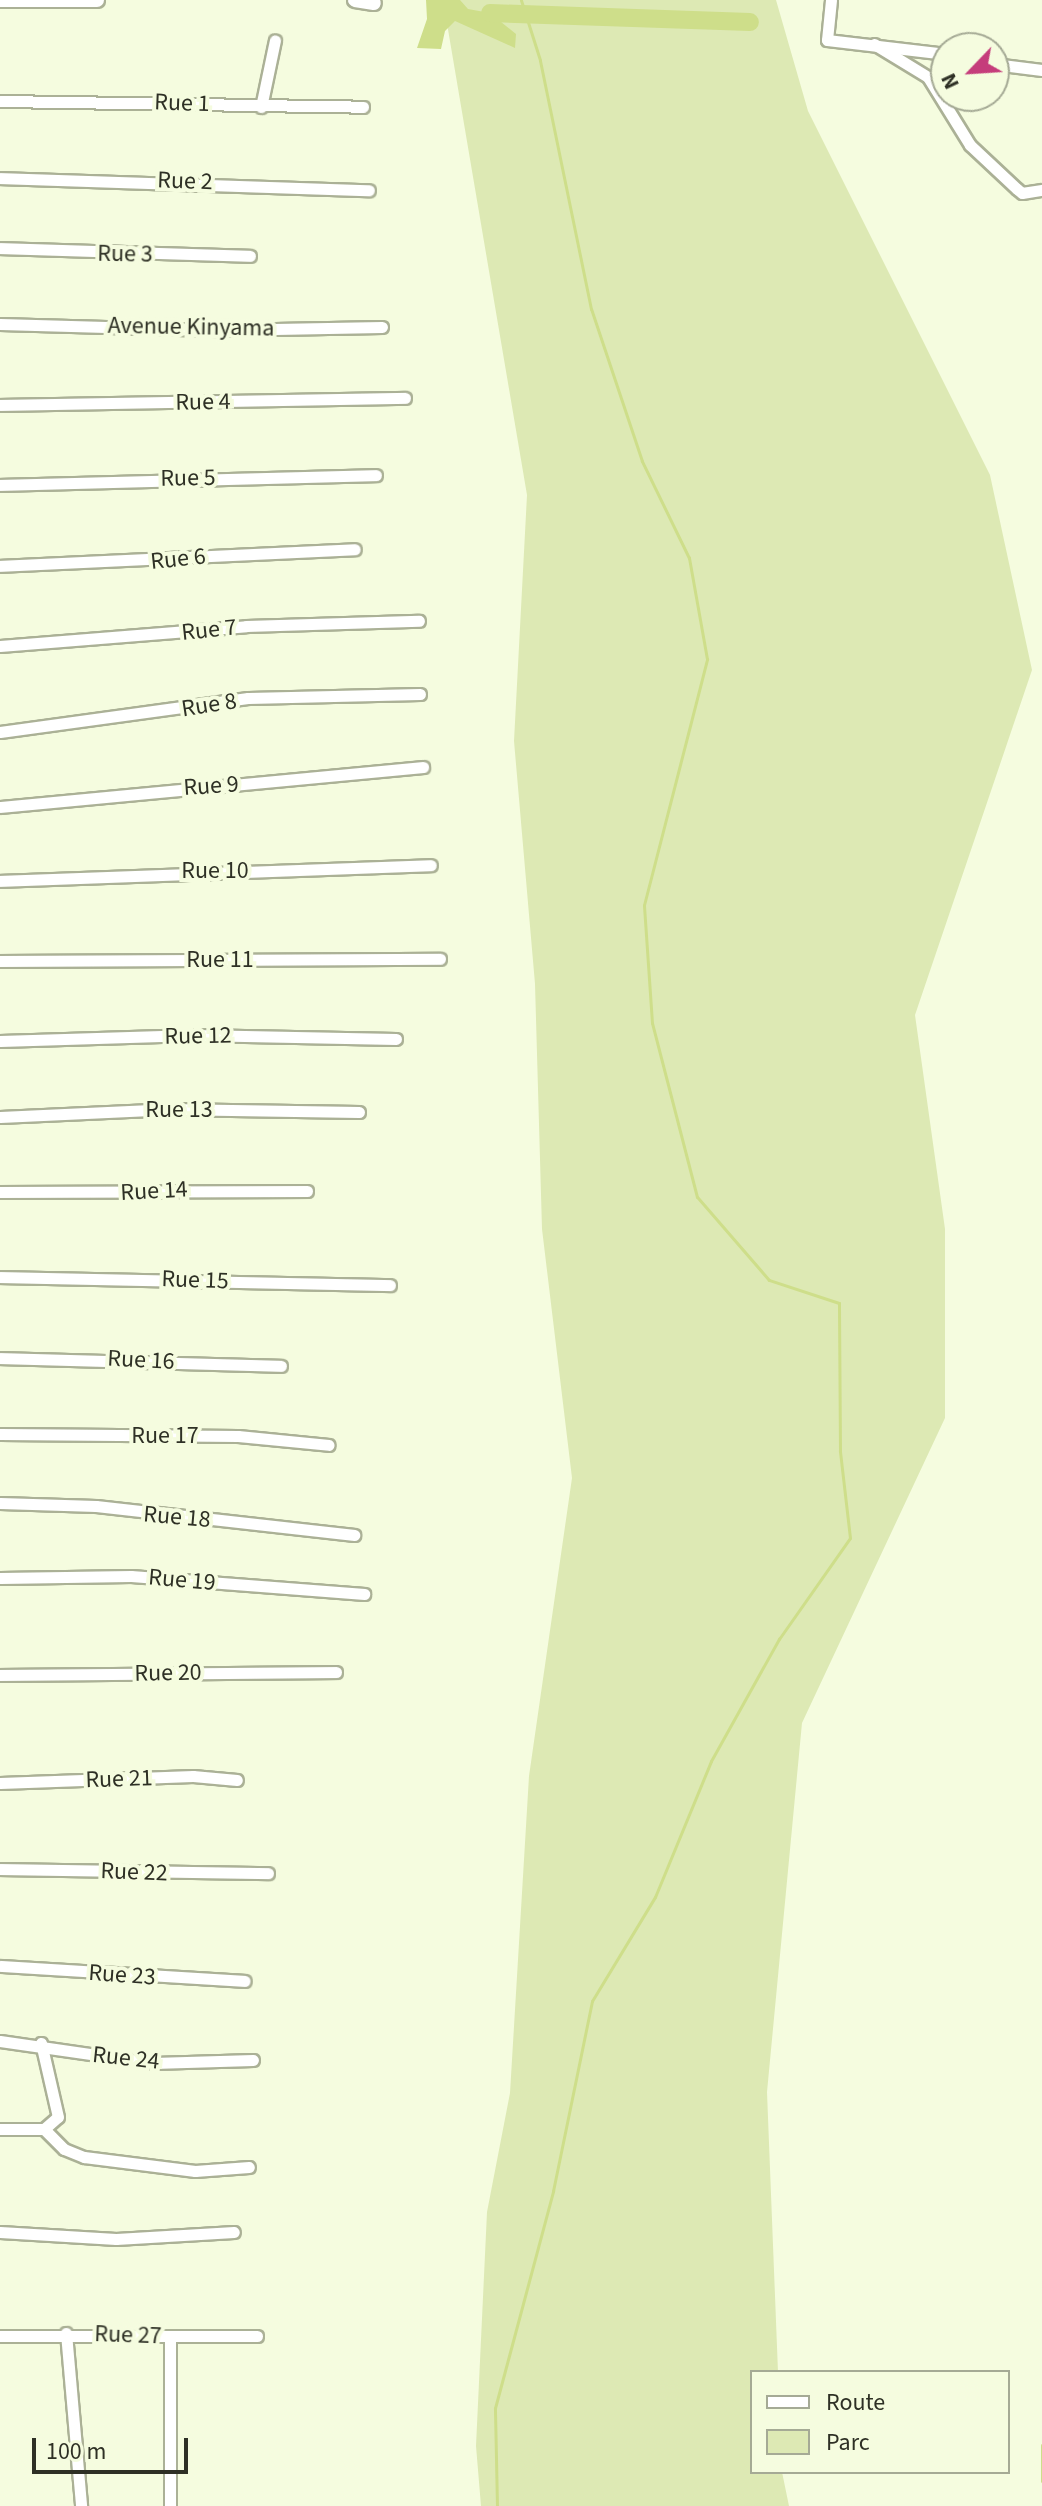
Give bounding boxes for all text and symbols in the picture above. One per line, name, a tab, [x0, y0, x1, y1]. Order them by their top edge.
north arrow	[930, 32, 1010, 112]
text: N	[932, 68, 968, 95]
street label: Rue 1	[154, 88, 210, 118]
street label: Rue 2	[157, 166, 213, 196]
street label: Rue 3	[97, 239, 153, 269]
street label: Avenue Kinyama	[108, 311, 274, 343]
street label: Rue 4	[175, 387, 231, 417]
street label: Rue 5	[160, 463, 216, 493]
street label: Rue 6	[149, 542, 207, 576]
street label: Rue 7	[180, 613, 238, 647]
street label: Rue 8	[179, 686, 239, 724]
street label: Rue 9	[182, 770, 240, 802]
street label: Rue 10	[181, 857, 249, 885]
street label: Rue 11	[186, 946, 254, 974]
street label: Rue 12	[164, 1021, 232, 1051]
street label: Rue 13	[145, 1096, 213, 1124]
street label: Rue 14	[120, 1175, 188, 1207]
street label: Rue 15	[161, 1264, 229, 1296]
street label: Rue 16	[107, 1344, 175, 1376]
street label: Rue 17	[131, 1422, 199, 1450]
street label: Rue 18	[142, 1500, 212, 1534]
street label: Rue 19	[147, 1563, 217, 1597]
street label: Rue 20	[134, 1658, 202, 1688]
street label: Rue 21	[85, 1763, 153, 1795]
street label: Rue 22	[100, 1856, 168, 1888]
street label: Rue 23	[87, 1958, 157, 1992]
street label: Rue 24	[91, 2040, 161, 2076]
street label: Rue 27	[94, 2319, 162, 2351]
legend	[750, 2370, 1010, 2474]
text: Route	[826, 2385, 885, 2420]
scale bar	[36, 2422, 192, 2472]
text: Parc	[826, 2425, 870, 2460]
text: 100 m	[46, 2434, 106, 2469]

